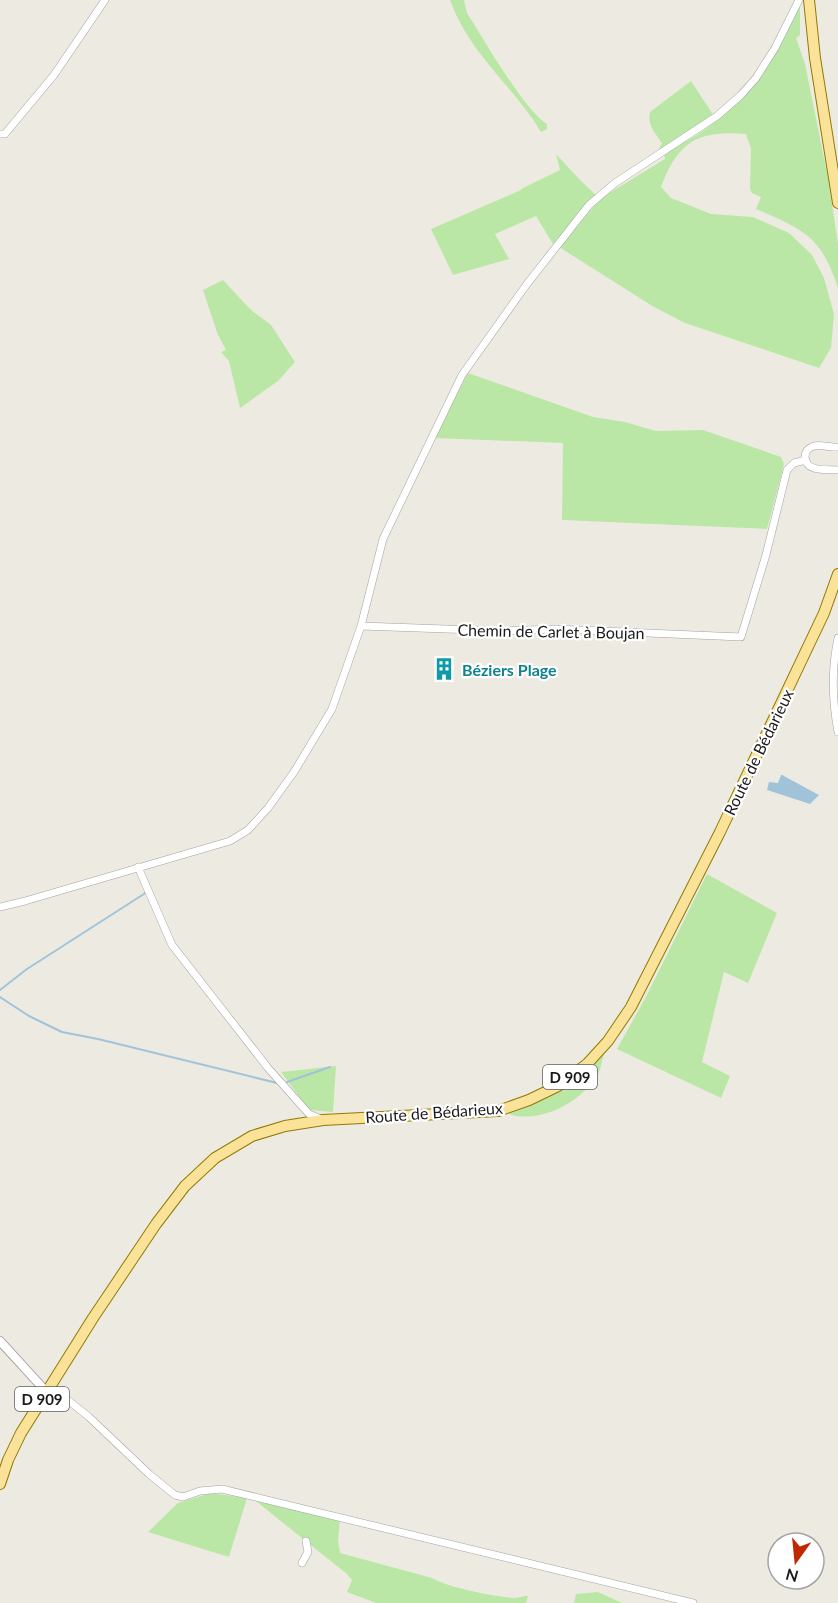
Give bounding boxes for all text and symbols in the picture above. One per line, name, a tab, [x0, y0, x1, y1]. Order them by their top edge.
street label: Chemin de Carlet à Boujan	[457, 620, 645, 642]
building icon: Béziers Plage	[431, 656, 457, 682]
place label: Béziers Plage	[462, 660, 557, 679]
street label: Route de Bédarieux	[719, 686, 797, 818]
road number: D 909	[543, 1065, 597, 1089]
street label: Route de Bédarieux	[365, 1098, 503, 1126]
road number: D 909	[15, 1387, 69, 1411]
north arrow	[766, 1531, 826, 1591]
text: N	[784, 1565, 800, 1587]

